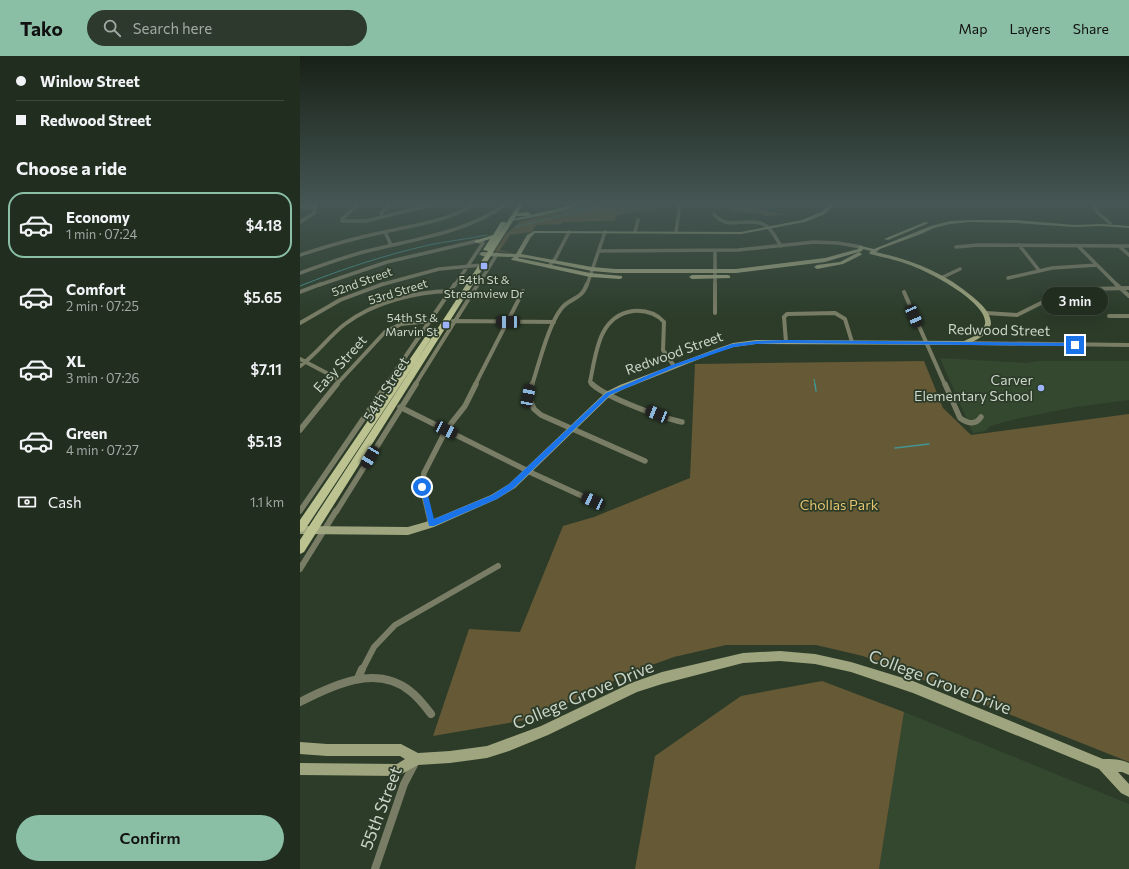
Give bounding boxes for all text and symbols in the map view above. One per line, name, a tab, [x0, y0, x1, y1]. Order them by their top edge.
search box	[87, 10, 367, 46]
text: Tako	[20, 17, 63, 40]
icon: search	[101, 17, 123, 39]
text: Search here	[133, 19, 212, 37]
text: Map	[959, 20, 987, 37]
text: Layers	[1009, 20, 1051, 37]
text: Share	[1073, 20, 1109, 37]
text: Winlow Street	[40, 72, 140, 90]
text: Redwood Street	[40, 111, 151, 129]
text: Choose a ride	[16, 157, 127, 179]
icon: car	[18, 207, 54, 243]
text: Economy	[66, 208, 130, 226]
text: $4.18	[246, 216, 282, 234]
text: 1 min · 07:24	[66, 226, 137, 242]
marker: 54th St & Streamview Dr	[479, 261, 489, 271]
street label: 52nd Street	[329, 264, 394, 299]
place label: 54th St & Streamview Dr	[444, 272, 524, 300]
street label: 53rd Street	[366, 275, 429, 307]
icon: car	[18, 279, 54, 315]
text: Comfort	[66, 280, 126, 298]
callout: 3 min	[1042, 287, 1108, 315]
text: $5.65	[243, 288, 282, 306]
text: 3 min	[1059, 293, 1091, 309]
text: 2 min · 07:25	[66, 298, 139, 314]
car	[904, 303, 924, 329]
place label: 54th St & Marvin St	[385, 310, 438, 338]
car	[496, 316, 520, 328]
marker: 54th St & Marvin St	[441, 320, 451, 330]
street label: Redwood Street	[948, 320, 1051, 339]
street label: Redwood Street	[623, 327, 725, 378]
street label: Easy Street	[309, 331, 370, 396]
route end	[1066, 336, 1084, 354]
icon: car	[18, 351, 54, 387]
text: XL	[66, 352, 85, 370]
street label: 54th Street	[359, 353, 412, 424]
text: $7.11	[250, 360, 282, 378]
text: 3 min · 07:26	[66, 370, 140, 386]
place label: Carver Elementary School	[914, 371, 1033, 404]
car	[520, 383, 536, 409]
marker: Carver Elementary School	[1036, 383, 1046, 393]
car	[644, 404, 670, 424]
car	[433, 419, 459, 441]
icon: car	[18, 423, 54, 459]
text: Green	[66, 424, 107, 442]
text: $5.13	[247, 432, 282, 450]
text: 4 min · 07:27	[66, 442, 139, 458]
car	[359, 444, 381, 470]
route start	[413, 478, 431, 496]
car	[580, 490, 606, 512]
icon: cash	[16, 491, 38, 513]
text: Cash	[48, 493, 82, 511]
text: 1.1 km	[250, 494, 284, 510]
park label: Chollas Park	[800, 496, 879, 513]
street label: College Grove Drive	[866, 645, 1015, 718]
street label: College Grove Drive	[509, 655, 657, 734]
street label: 55th Street	[355, 763, 406, 852]
button: Confirm	[16, 815, 284, 861]

